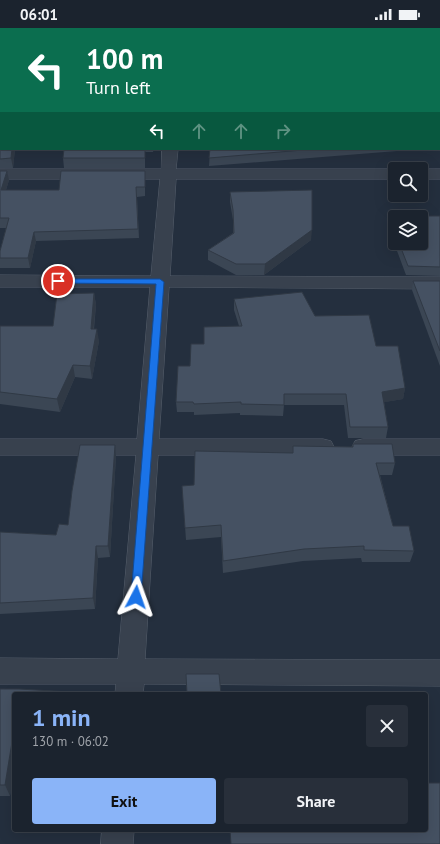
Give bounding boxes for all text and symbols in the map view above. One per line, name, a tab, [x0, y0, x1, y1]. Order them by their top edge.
text: 06:01	[20, 5, 58, 24]
text: 100 m	[86, 40, 163, 77]
icon: left	[20, 44, 72, 96]
text: Turn left	[86, 76, 151, 99]
icon: left	[146, 120, 168, 142]
icon: ahead	[188, 120, 210, 142]
icon: ahead	[230, 120, 252, 142]
icon: right	[272, 120, 294, 142]
map controls	[388, 162, 428, 250]
button: search	[388, 162, 428, 202]
button: layers	[388, 210, 428, 250]
pin	[41, 264, 75, 298]
icon: arrive	[47, 270, 69, 292]
position arrow	[115, 576, 157, 618]
text: 1 min	[32, 702, 91, 733]
button: close	[366, 705, 408, 747]
text: 130 m · 06:02	[32, 733, 109, 750]
button: Exit	[32, 778, 216, 824]
button: Share	[224, 778, 408, 824]

